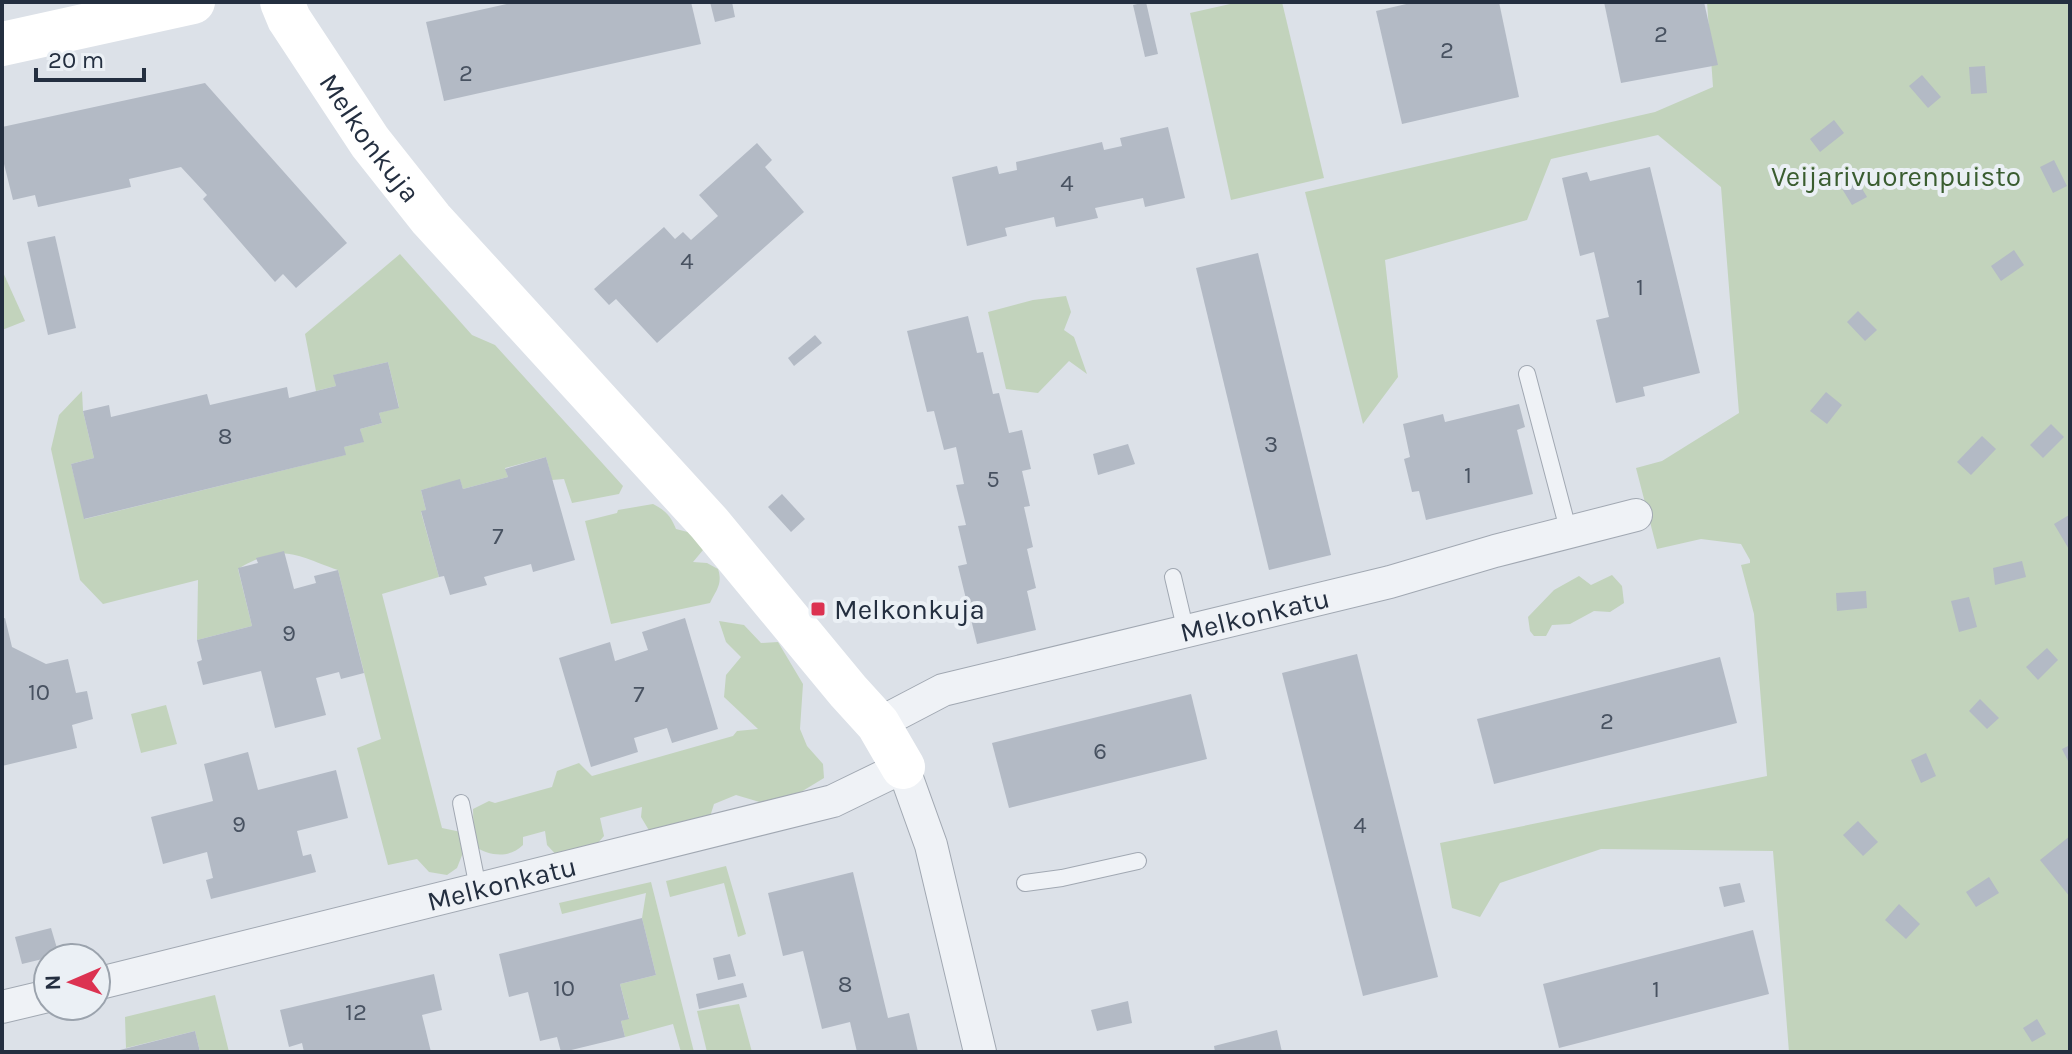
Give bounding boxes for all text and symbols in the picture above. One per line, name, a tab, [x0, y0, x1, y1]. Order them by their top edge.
house number: 2	[1654, 20, 1668, 48]
scale bar	[36, 32, 144, 82]
house number: 2	[1440, 36, 1454, 64]
text: 20 m	[48, 46, 104, 74]
house number: 2	[459, 59, 473, 87]
street label: Melkonkuja	[312, 67, 427, 209]
park label: Veijarivuorenpuisto	[1771, 160, 2021, 193]
house number: 4	[1060, 169, 1074, 197]
house number: 4	[680, 247, 694, 275]
house number: 1	[1636, 273, 1644, 301]
house number: 8	[218, 422, 232, 450]
house number: 3	[1264, 430, 1278, 458]
house number: 1	[1464, 461, 1472, 489]
house number: 5	[986, 465, 1000, 493]
house number: 7	[492, 522, 504, 550]
street label: Melkonkatu	[1177, 581, 1333, 649]
place label: Melkonkuja	[834, 593, 985, 626]
marker: Melkonkuja	[809, 600, 827, 618]
house number: 9	[282, 619, 296, 647]
house number: 10	[28, 678, 50, 706]
house number: 7	[633, 680, 645, 708]
house number: 2	[1600, 707, 1614, 735]
house number: 6	[1093, 737, 1107, 765]
house number: 9	[232, 810, 246, 838]
house number: 4	[1353, 811, 1367, 839]
street label: Melkonkatu	[424, 849, 580, 918]
north arrow	[32, 942, 112, 1022]
house number: 8	[838, 970, 852, 998]
text: N	[40, 974, 66, 991]
house number: 10	[553, 974, 575, 1002]
house number: 1	[1652, 975, 1660, 1003]
house number: 12	[345, 998, 367, 1026]

